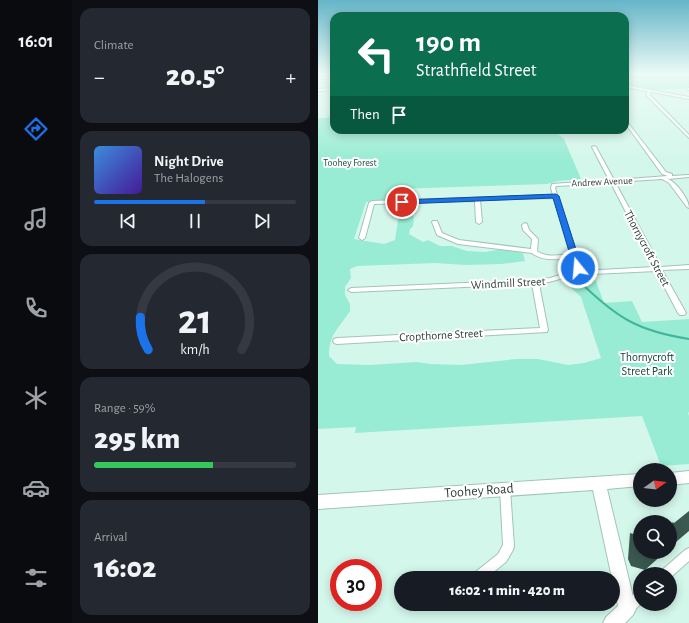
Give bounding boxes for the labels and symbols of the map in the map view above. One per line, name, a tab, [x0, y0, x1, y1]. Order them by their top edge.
park label: Toohey Forest	[323, 158, 377, 168]
street label: Andrew Avenue	[571, 175, 633, 189]
pin	[385, 185, 419, 219]
street label: Thornycroft Street	[621, 208, 672, 289]
position arrow	[557, 247, 599, 289]
street label: Windmill Street	[470, 275, 546, 291]
street label: Cropthorne Street	[399, 327, 483, 343]
park label: Thornycroft Street Park	[620, 351, 674, 377]
north arrow	[633, 463, 677, 507]
street label: Toohey Road	[444, 482, 514, 500]
speed limit sign: 30	[330, 559, 382, 611]

